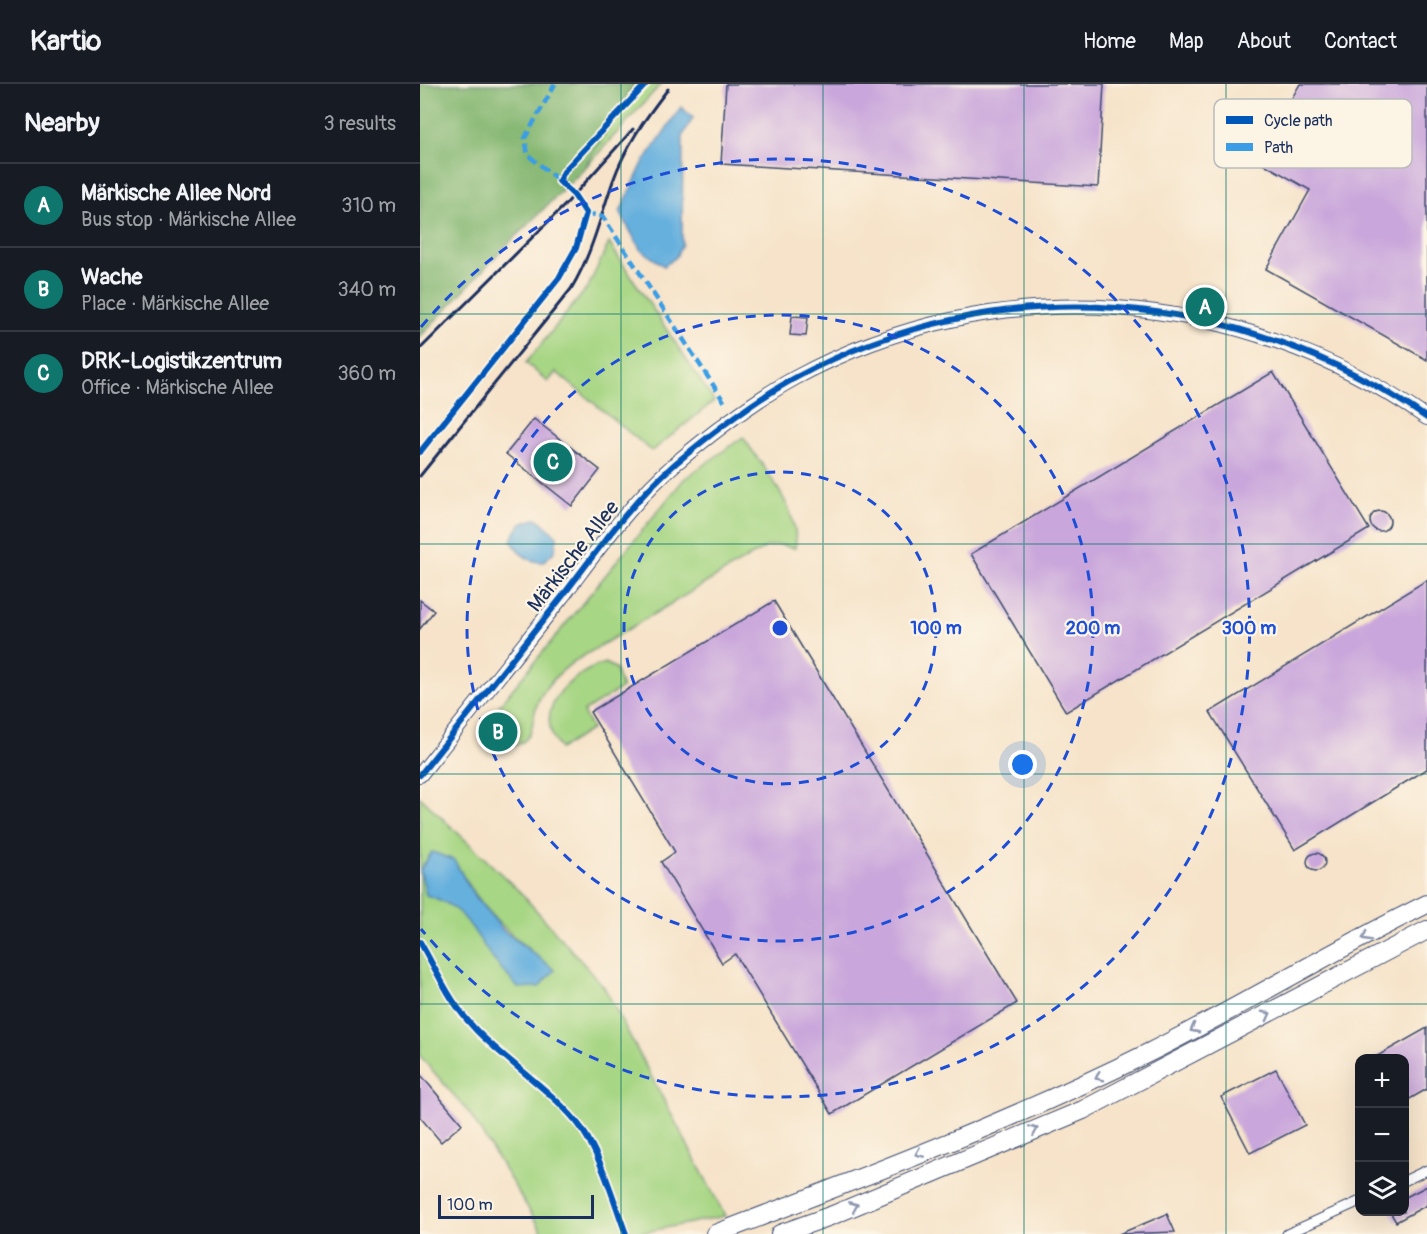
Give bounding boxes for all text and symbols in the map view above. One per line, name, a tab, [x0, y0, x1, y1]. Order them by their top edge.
text: Kartio	[30, 24, 101, 59]
text: Home	[1083, 28, 1136, 55]
text: Map	[1169, 28, 1204, 55]
text: About	[1237, 28, 1291, 55]
text: Contact	[1324, 28, 1397, 55]
legend	[1214, 99, 1412, 168]
text: Nearby	[24, 107, 100, 139]
text: 3 results	[324, 111, 396, 136]
text: Cycle path	[1264, 111, 1332, 131]
text: Path	[1264, 138, 1293, 158]
text: Märkische Allee Nord	[81, 179, 271, 207]
text: A	[37, 193, 50, 218]
text: 310 m	[341, 193, 396, 218]
text: Bus stop · Märkische Allee	[81, 207, 296, 232]
text: Wache	[81, 263, 142, 291]
text: B	[38, 277, 49, 302]
text: 340 m	[337, 277, 396, 302]
pin: A	[1186, 284, 1224, 330]
text: Place · Märkische Allee	[81, 291, 269, 316]
text: DRK-Logistikzentrum	[81, 347, 282, 375]
text: C	[37, 361, 50, 386]
text: 360 m	[337, 361, 396, 386]
text: Office · Märkische Allee	[81, 375, 273, 400]
pin: C	[534, 440, 572, 484]
street label: Märkische Allee	[521, 495, 626, 618]
text: 100 m	[910, 617, 962, 640]
text: 200 m	[1066, 617, 1120, 640]
text: 300 m	[1222, 617, 1276, 640]
centre of rings	[770, 618, 790, 638]
pin: B	[478, 710, 518, 754]
your location	[1008, 750, 1037, 779]
one-way arrow	[1362, 930, 1372, 941]
one-way arrow	[1261, 1011, 1272, 1022]
one-way arrow	[1189, 1021, 1200, 1033]
map controls	[1355, 1054, 1409, 1216]
button: +	[1355, 1054, 1409, 1108]
one-way arrow	[1094, 1069, 1105, 1081]
button: −	[1355, 1108, 1409, 1162]
one-way arrow	[1028, 1125, 1039, 1137]
one-way arrow	[914, 1146, 925, 1158]
button: layers	[1355, 1162, 1409, 1216]
scale bar	[438, 1192, 594, 1220]
text: 100 m	[447, 1195, 493, 1215]
one-way arrow	[848, 1201, 859, 1213]

